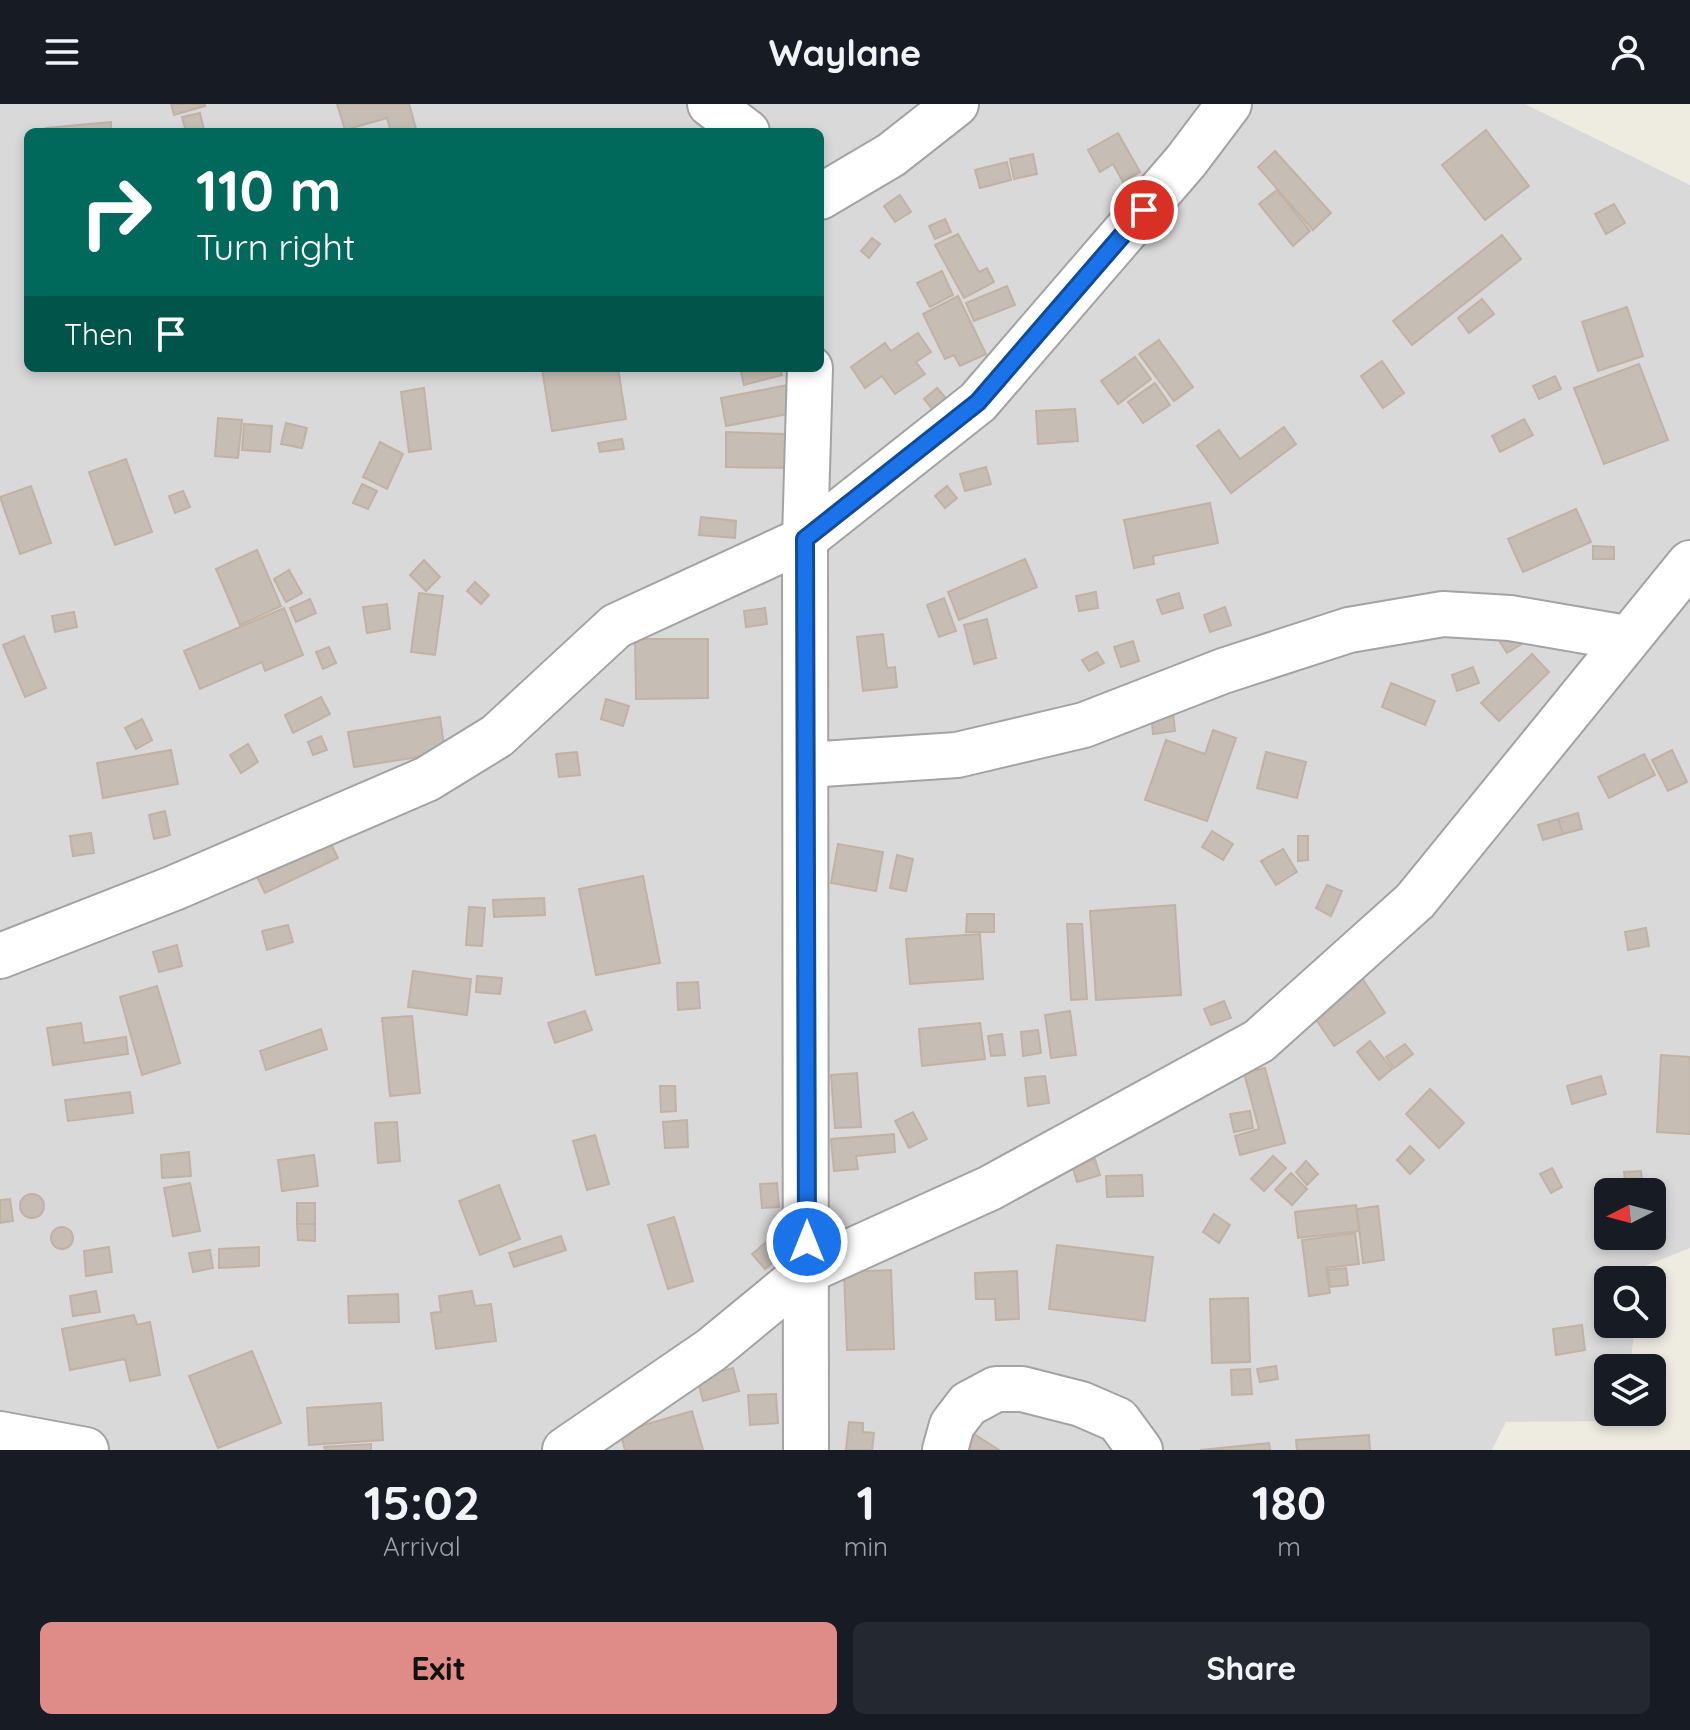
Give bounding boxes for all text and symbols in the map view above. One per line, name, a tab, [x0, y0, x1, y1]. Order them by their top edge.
icon: menu	[40, 30, 84, 74]
text: Waylane	[769, 30, 921, 75]
icon: person	[1606, 30, 1650, 74]
text: 110 m	[196, 155, 341, 225]
icon: right	[64, 160, 168, 264]
pin	[1110, 176, 1178, 244]
icon: arrive	[1122, 188, 1166, 232]
text: Turn right	[196, 224, 355, 269]
icon: arrive	[149, 312, 193, 356]
text: Then	[64, 315, 133, 353]
north arrow	[1594, 1178, 1666, 1250]
map controls	[1594, 1178, 1666, 1426]
position arrow	[765, 1200, 849, 1284]
button: search	[1594, 1266, 1666, 1338]
button: layers	[1594, 1354, 1666, 1426]
text: 15:02	[364, 1472, 480, 1532]
text: 1	[857, 1472, 875, 1532]
text: 180	[1252, 1472, 1326, 1532]
text: Arrival	[383, 1530, 461, 1563]
text: min	[844, 1530, 888, 1563]
text: m	[1277, 1530, 1301, 1563]
button: Exit	[40, 1622, 837, 1714]
button: Share	[853, 1622, 1650, 1714]

